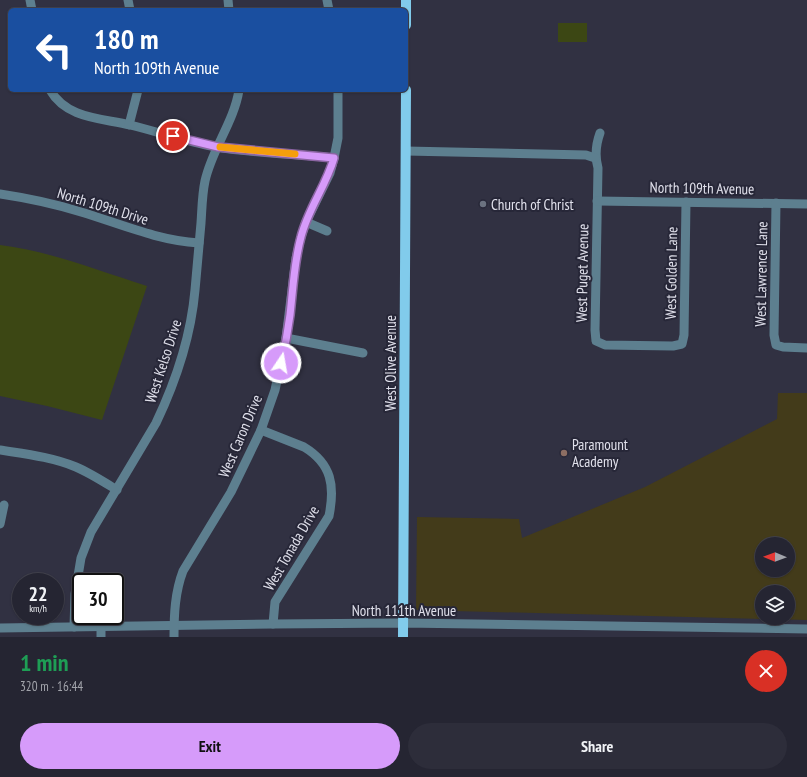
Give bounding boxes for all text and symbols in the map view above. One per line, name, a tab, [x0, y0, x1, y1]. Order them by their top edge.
text: 180 m	[94, 20, 158, 57]
icon: left	[28, 24, 80, 76]
text: North 109th Avenue	[94, 56, 220, 79]
pin	[156, 119, 190, 153]
icon: arrive	[162, 125, 184, 147]
street label: North 109th Avenue	[650, 178, 754, 198]
street label: North 109th Drive	[55, 183, 151, 229]
place label: Church of Christ	[491, 195, 574, 214]
marker: Church of Christ	[478, 199, 488, 209]
street label: West Lawrence Lane	[751, 221, 771, 327]
street label: West Puget Avenue	[572, 224, 592, 322]
street label: West Golden Lane	[661, 226, 681, 320]
street label: West Olive Avenue	[381, 315, 400, 411]
street label: West Kelso Drive	[141, 317, 185, 405]
position arrow	[260, 342, 302, 384]
street label: West Caron Drive	[214, 392, 266, 480]
place label: Paramount Academy	[572, 435, 628, 471]
marker: Paramount Academy	[559, 448, 569, 458]
street label: West Tonada Drive	[259, 502, 323, 594]
north arrow	[755, 537, 795, 577]
map controls	[755, 537, 795, 625]
speed limit sign: 30	[72, 573, 124, 625]
text: 22	[28, 581, 48, 607]
button: layers	[755, 585, 795, 625]
street label: North 111th Avenue	[352, 601, 456, 620]
text: km/h	[29, 602, 47, 615]
text: 1 min	[20, 647, 68, 678]
button: close	[745, 650, 787, 692]
text: 320 m · 16:44	[20, 678, 83, 695]
button: Exit	[20, 723, 400, 769]
button: Share	[408, 723, 787, 769]

